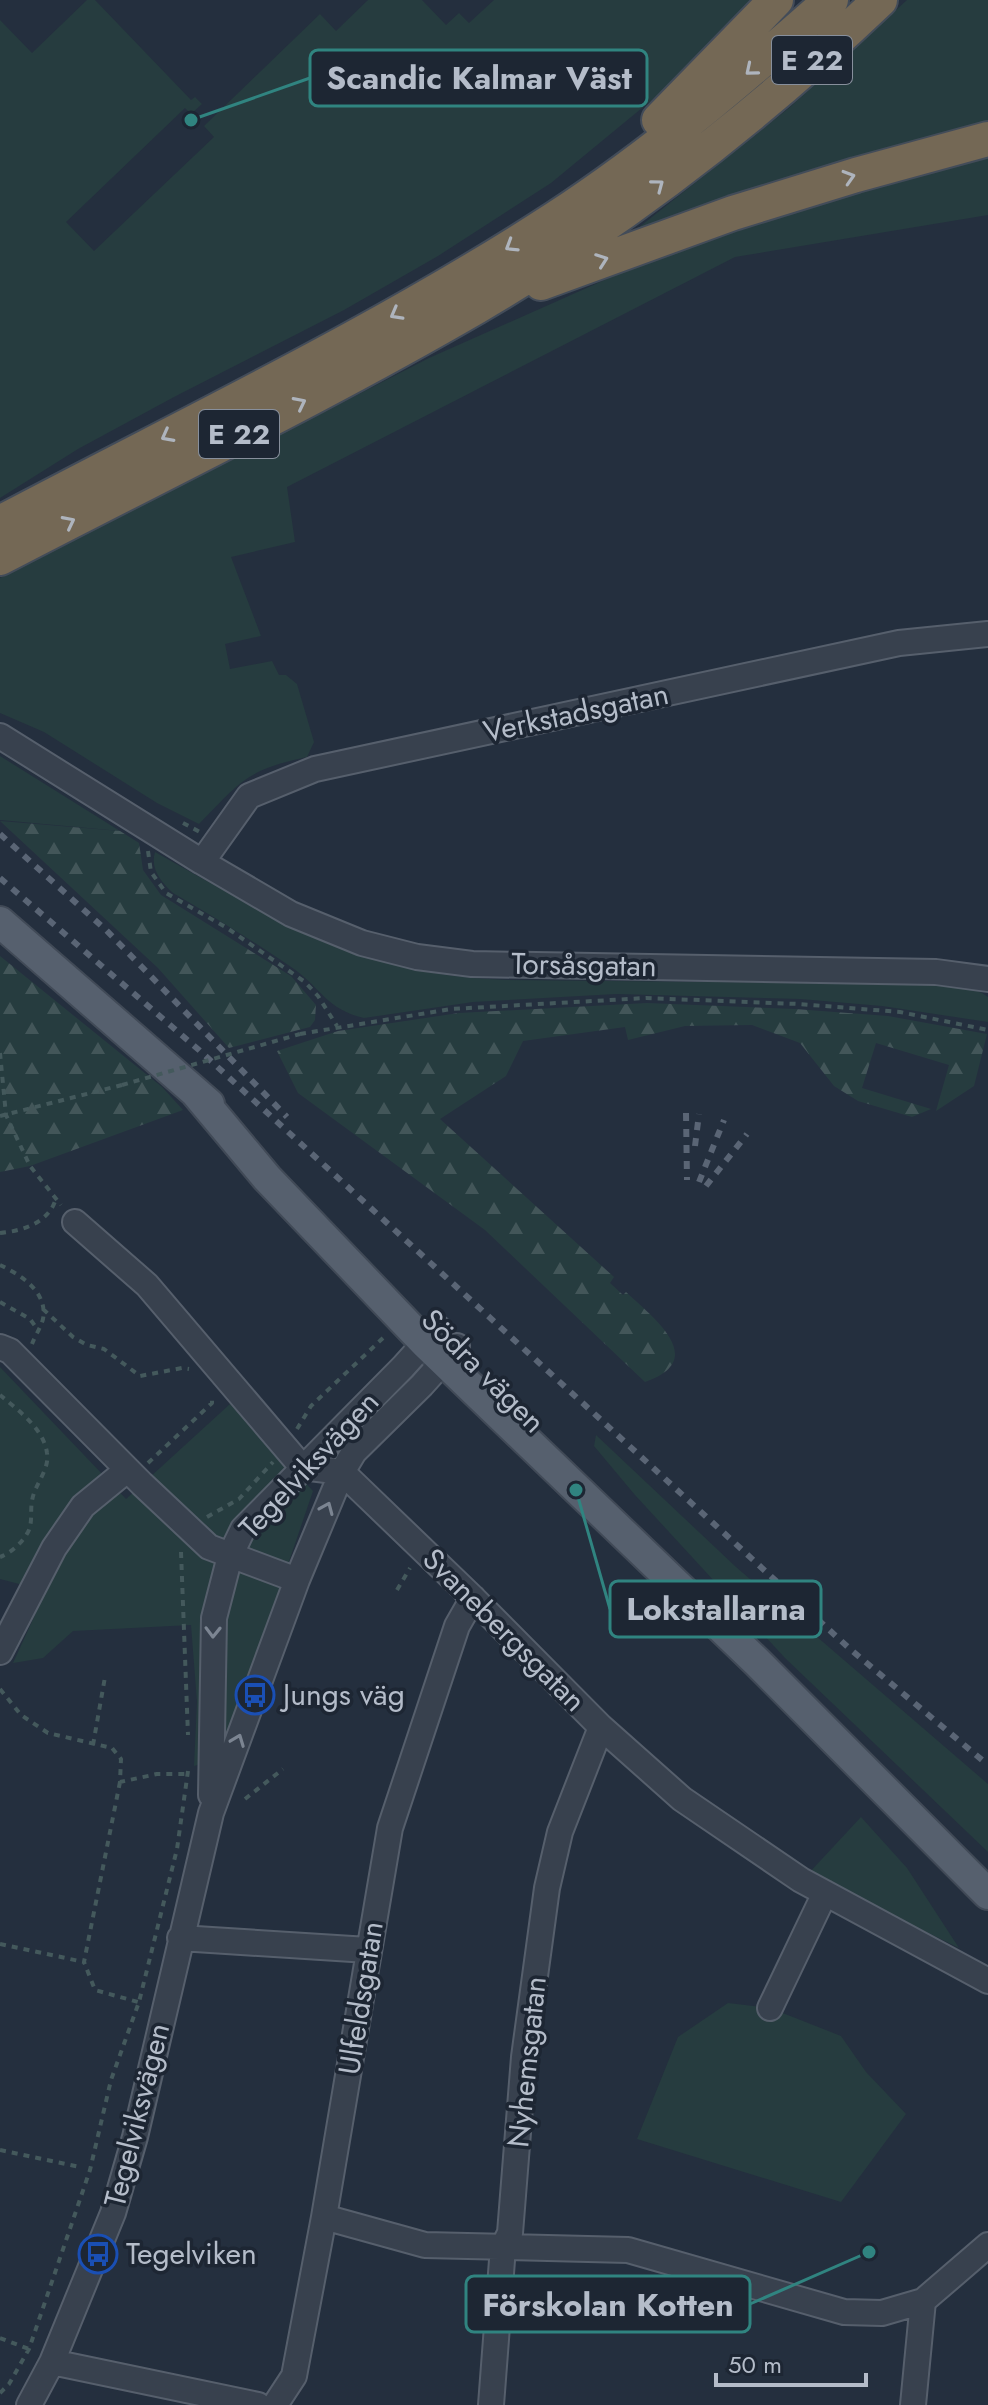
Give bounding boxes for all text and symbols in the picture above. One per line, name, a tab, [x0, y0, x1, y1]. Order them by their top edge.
road number: E 22	[772, 36, 852, 84]
callout: Scandic Kalmar Väst	[310, 50, 647, 106]
text: Scandic Kalmar Väst	[326, 55, 633, 101]
one-way arrow	[746, 60, 761, 75]
one-way arrow	[841, 170, 855, 186]
one-way arrow	[649, 181, 664, 195]
one-way arrow	[505, 237, 519, 252]
one-way arrow	[594, 253, 608, 270]
one-way arrow	[391, 304, 405, 320]
one-way arrow	[292, 397, 307, 412]
road number: E 22	[199, 410, 279, 458]
one-way arrow	[160, 426, 175, 441]
one-way arrow	[61, 516, 76, 532]
street label: Verkstadsgatan	[479, 672, 672, 753]
street label: Torsåsgatan	[511, 942, 657, 987]
street label: Södra vägen	[412, 1299, 555, 1442]
street label: Tegelviksvägen	[229, 1381, 388, 1548]
one-way arrow	[317, 1502, 333, 1516]
street label: Svanebergsgatan	[413, 1538, 596, 1721]
callout: Lokstallarna	[610, 1581, 821, 1637]
text: Lokstallarna	[626, 1586, 806, 1632]
one-way arrow	[205, 1626, 222, 1639]
place label: Jungs väg	[279, 1673, 405, 1716]
bus stop icon: Jungs väg	[234, 1674, 276, 1716]
one-way arrow	[229, 1734, 245, 1748]
street label: Ulfeldsgatan	[327, 1918, 394, 2078]
street label: Nyhemsgatan	[496, 1974, 557, 2150]
street label: Tegelviksvägen	[93, 2018, 180, 2211]
place label: Tegelviken	[126, 2232, 257, 2275]
bus stop icon: Tegelviken	[77, 2233, 119, 2275]
callout: Förskolan Kotten	[466, 2276, 750, 2332]
text: Förskolan Kotten	[482, 2282, 734, 2328]
scale bar	[716, 2337, 866, 2387]
text: 50 m	[728, 2347, 782, 2382]

